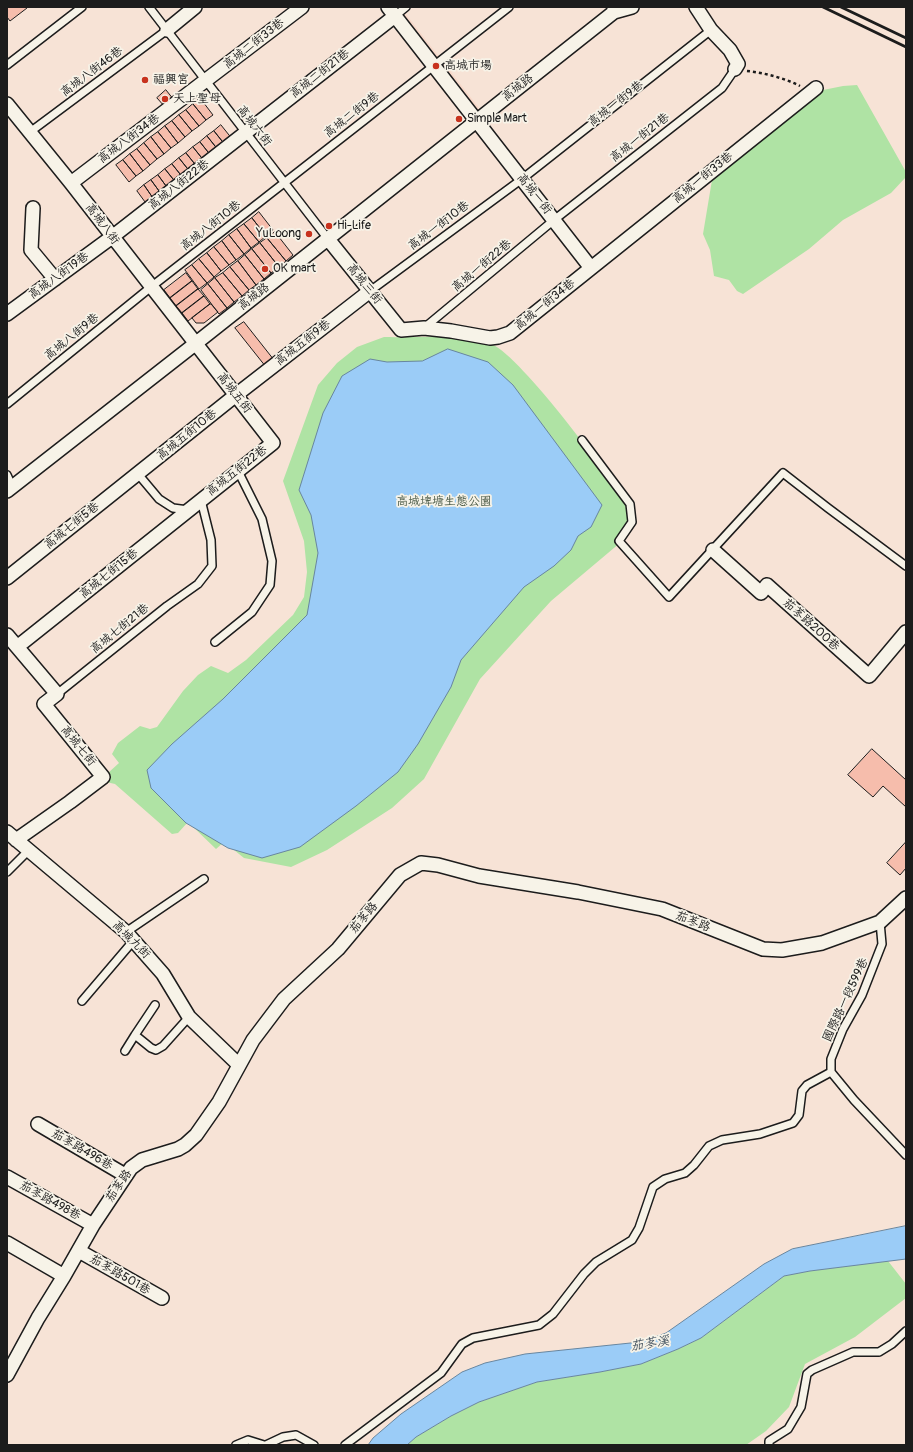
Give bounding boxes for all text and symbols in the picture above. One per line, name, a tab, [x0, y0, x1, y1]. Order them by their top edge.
street label: 高城二街33巷	[221, 16, 287, 72]
street label: 高城八街46巷	[58, 44, 126, 100]
street label: 高城二街21巷	[287, 46, 353, 102]
place label: 高城市場	[444, 59, 492, 73]
marker: 高城市場	[431, 61, 441, 71]
street label: 高城路	[499, 71, 537, 105]
place label: 福興宮	[153, 73, 189, 87]
marker: 福興宮	[140, 75, 150, 85]
street label: 高城一街9巷	[585, 78, 647, 130]
street label: 高城二街9巷	[321, 89, 383, 141]
place label: 天上聖母	[173, 92, 221, 106]
marker: 天上聖母	[160, 94, 170, 104]
street label: 高城六街	[234, 103, 274, 149]
street label: 高城一街21巷	[607, 110, 673, 166]
street label: 高城八街34巷	[95, 111, 163, 167]
place label: Simple Mart	[467, 112, 527, 126]
marker: Simple Mart	[454, 114, 464, 124]
street label: 高城一街33巷	[670, 149, 736, 207]
street label: 高城八街22巷	[146, 157, 212, 213]
street label: 高城一街	[514, 171, 554, 217]
street label: 高城八街10巷	[178, 198, 244, 254]
street label: 高城一街10巷	[406, 198, 472, 254]
street label: 高城八街	[82, 200, 122, 248]
place label: Hi-Life	[337, 219, 371, 233]
marker: Hi-Life	[324, 221, 334, 231]
place label: YuLoong	[256, 227, 301, 241]
marker: YuLoong	[304, 229, 314, 239]
street label: 高城一街22巷	[449, 237, 515, 295]
street label: 高城八街19巷	[26, 249, 92, 303]
street label: 高城三街	[343, 261, 385, 307]
place label: OK mart	[273, 262, 316, 276]
marker: OK mart	[260, 264, 270, 274]
street label: 高城一街34巷	[512, 276, 578, 334]
street label: 高城路	[235, 280, 273, 314]
street label: 高城八街9巷	[42, 311, 102, 363]
street label: 高城五街9巷	[272, 317, 334, 369]
street label: 高城五街	[214, 370, 254, 416]
street label: 高城五街10巷	[154, 406, 220, 464]
street label: 高城五街22巷	[204, 443, 270, 499]
park label: 高城埤塘生態公園	[396, 495, 492, 509]
street label: 高城七街5巷	[42, 499, 102, 553]
street label: 高城七街15巷	[77, 546, 141, 602]
street label: 茄苳路200巷	[780, 596, 842, 654]
street label: 高城七街21巷	[88, 601, 152, 657]
street label: 高城七街	[57, 723, 99, 769]
street label: 茄苳路	[347, 900, 381, 936]
street label: 茄苳路	[674, 909, 712, 935]
street label: 高城九街	[109, 918, 153, 962]
street label: 國際路一段599巷	[820, 956, 872, 1044]
street label: 茄苳路496巷	[49, 1127, 115, 1173]
street label: 茄苳路	[103, 1167, 135, 1205]
street label: 茄苳路498巷	[17, 1178, 83, 1224]
street label: 茄苳路501巷	[87, 1252, 153, 1298]
water label: 茄苳溪	[630, 1333, 670, 1355]

